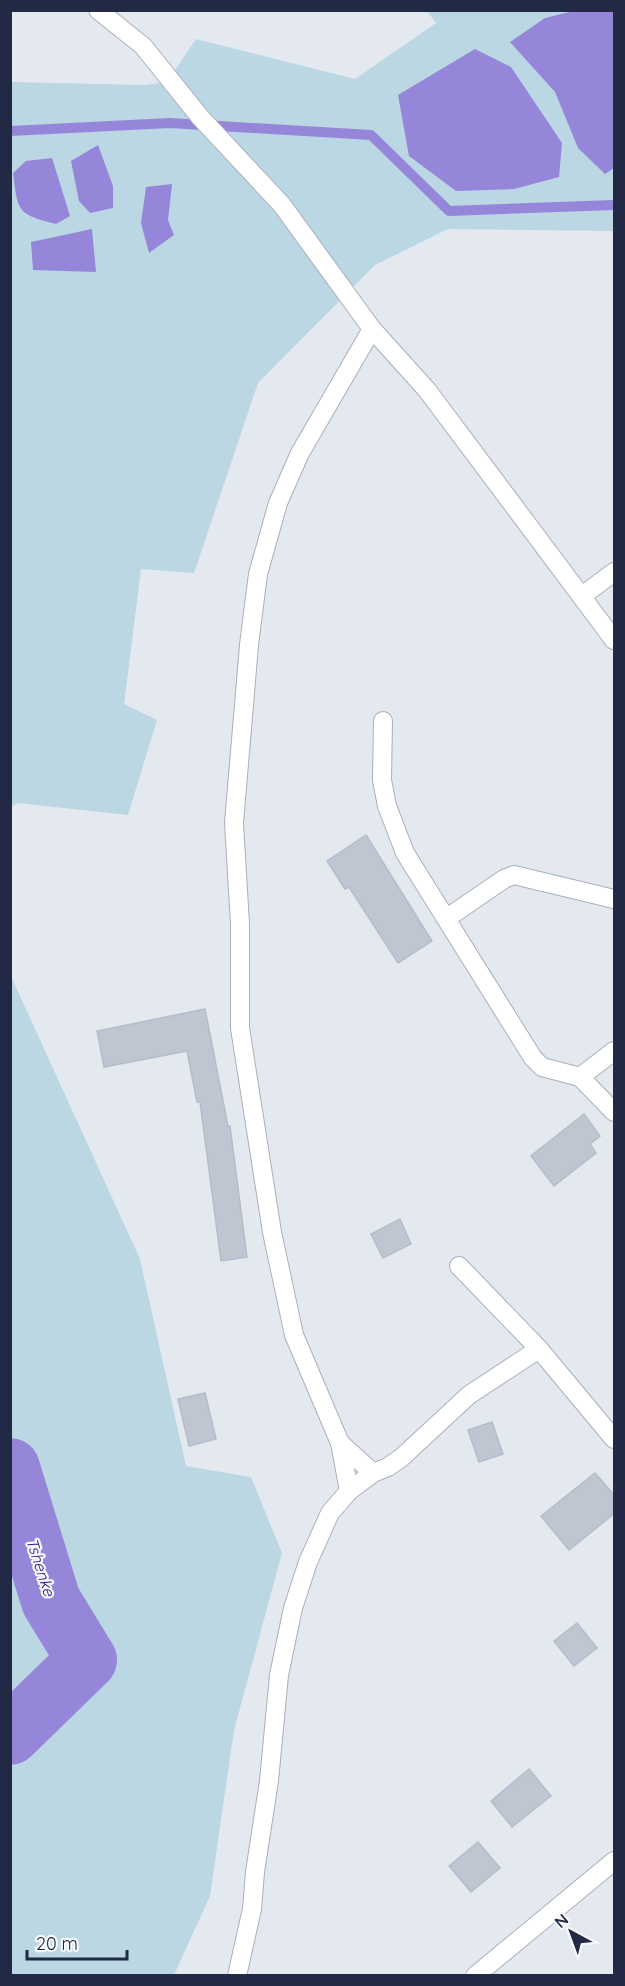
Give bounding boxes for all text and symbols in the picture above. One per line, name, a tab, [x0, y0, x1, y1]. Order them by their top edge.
water label: Tshenke	[22, 1535, 60, 1600]
north arrow	[541, 1902, 601, 1962]
text: N	[550, 1909, 572, 1932]
scale bar	[27, 1923, 128, 1961]
text: 20 m	[36, 1932, 78, 1955]

